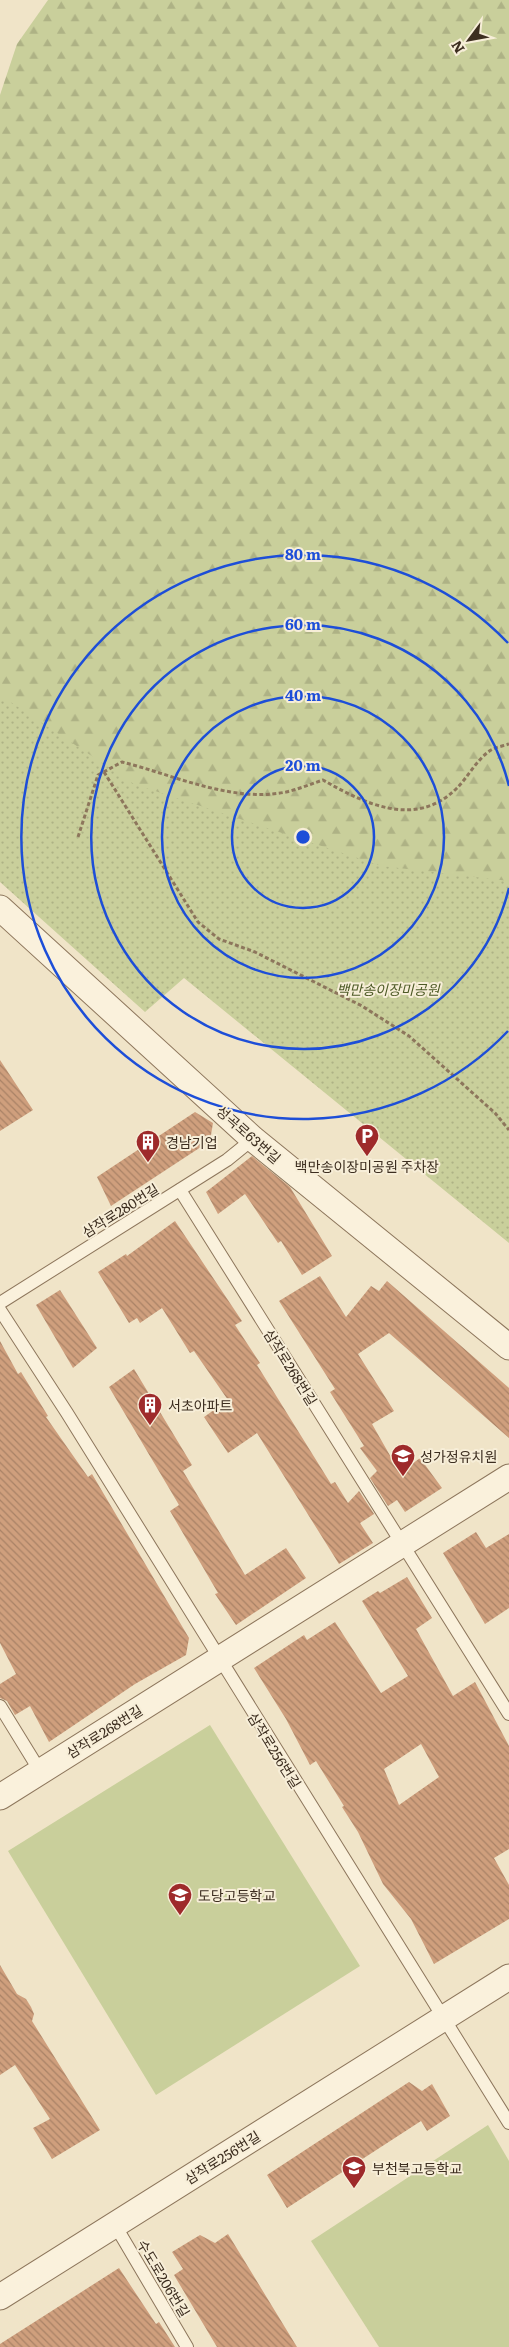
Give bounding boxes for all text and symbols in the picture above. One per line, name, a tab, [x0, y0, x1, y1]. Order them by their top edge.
north arrow	[444, 15, 494, 65]
text: N	[445, 37, 469, 58]
text: 80 m	[285, 542, 321, 565]
text: 60 m	[285, 612, 321, 635]
text: 40 m	[285, 683, 321, 706]
text: 20 m	[285, 753, 321, 776]
centre of rings	[294, 828, 312, 846]
park label: 백만송이장미공원	[336, 979, 441, 999]
street label: 성곡로63번길	[212, 1100, 286, 1168]
parking icon: 백만송이장미공원 주차장	[354, 1123, 380, 1157]
building icon: 경남기업	[135, 1129, 161, 1163]
place label: 경남기업	[166, 1132, 218, 1152]
place label: 백만송이장미공원 주차장	[295, 1156, 439, 1176]
street label: 삼작로280번길	[78, 1178, 162, 1242]
street label: 삼작로268번길	[260, 1325, 322, 1409]
building icon: 서초아파트	[137, 1392, 163, 1426]
place label: 서초아파트	[168, 1395, 233, 1415]
school or university icon: 성가정유치원	[390, 1443, 416, 1477]
place label: 성가정유치원	[420, 1446, 497, 1466]
street label: 삼작로268번길	[62, 1700, 146, 1762]
street label: 삼작로256번길	[244, 1708, 306, 1792]
school or university icon: 도당고등학교	[167, 1882, 193, 1916]
place label: 도당고등학교	[198, 1885, 275, 1905]
street label: 삼작로256번길	[180, 2126, 264, 2188]
school or university icon: 부천북고등학교	[341, 2155, 367, 2189]
place label: 부천북고등학교	[372, 2158, 462, 2178]
street label: 수도로206번길	[133, 2236, 195, 2320]

